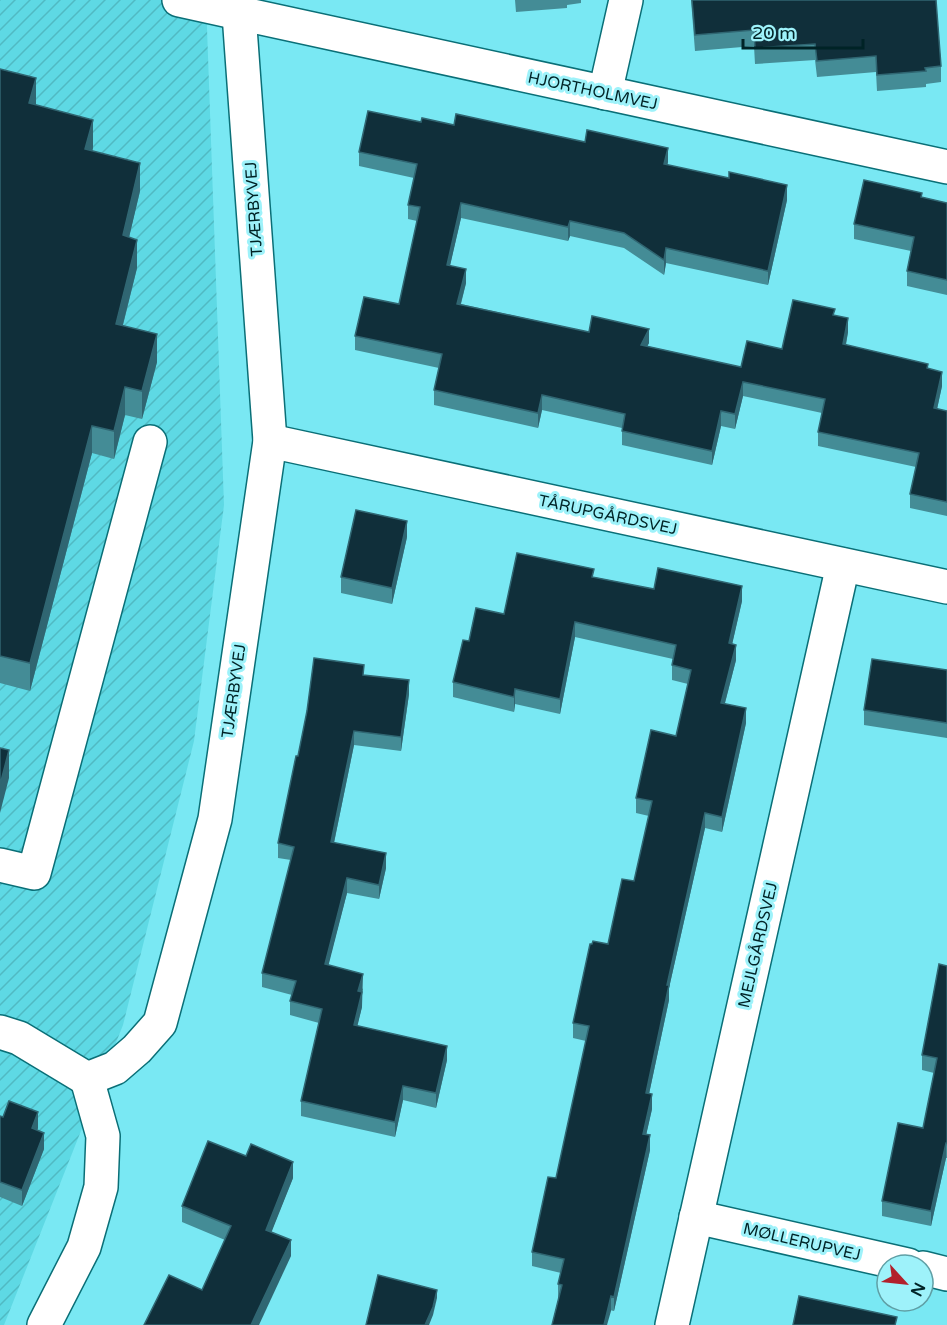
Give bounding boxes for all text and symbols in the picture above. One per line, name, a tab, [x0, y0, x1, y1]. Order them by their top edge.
scale bar	[743, 12, 863, 50]
text: 20 m	[752, 22, 796, 44]
street label: HJORTHOLMVEJ	[526, 67, 660, 115]
street label: TJÆRBYVEJ	[241, 161, 267, 257]
street label: TÅRUPGÅRDSVEJ	[537, 491, 679, 539]
street label: TJÆRBYVEJ	[217, 643, 251, 740]
street label: MEJLGÅRDSVEJ	[734, 880, 782, 1010]
street label: MØLLERUPVEJ	[741, 1219, 863, 1265]
north arrow	[875, 1253, 935, 1313]
text: N	[906, 1279, 929, 1300]

